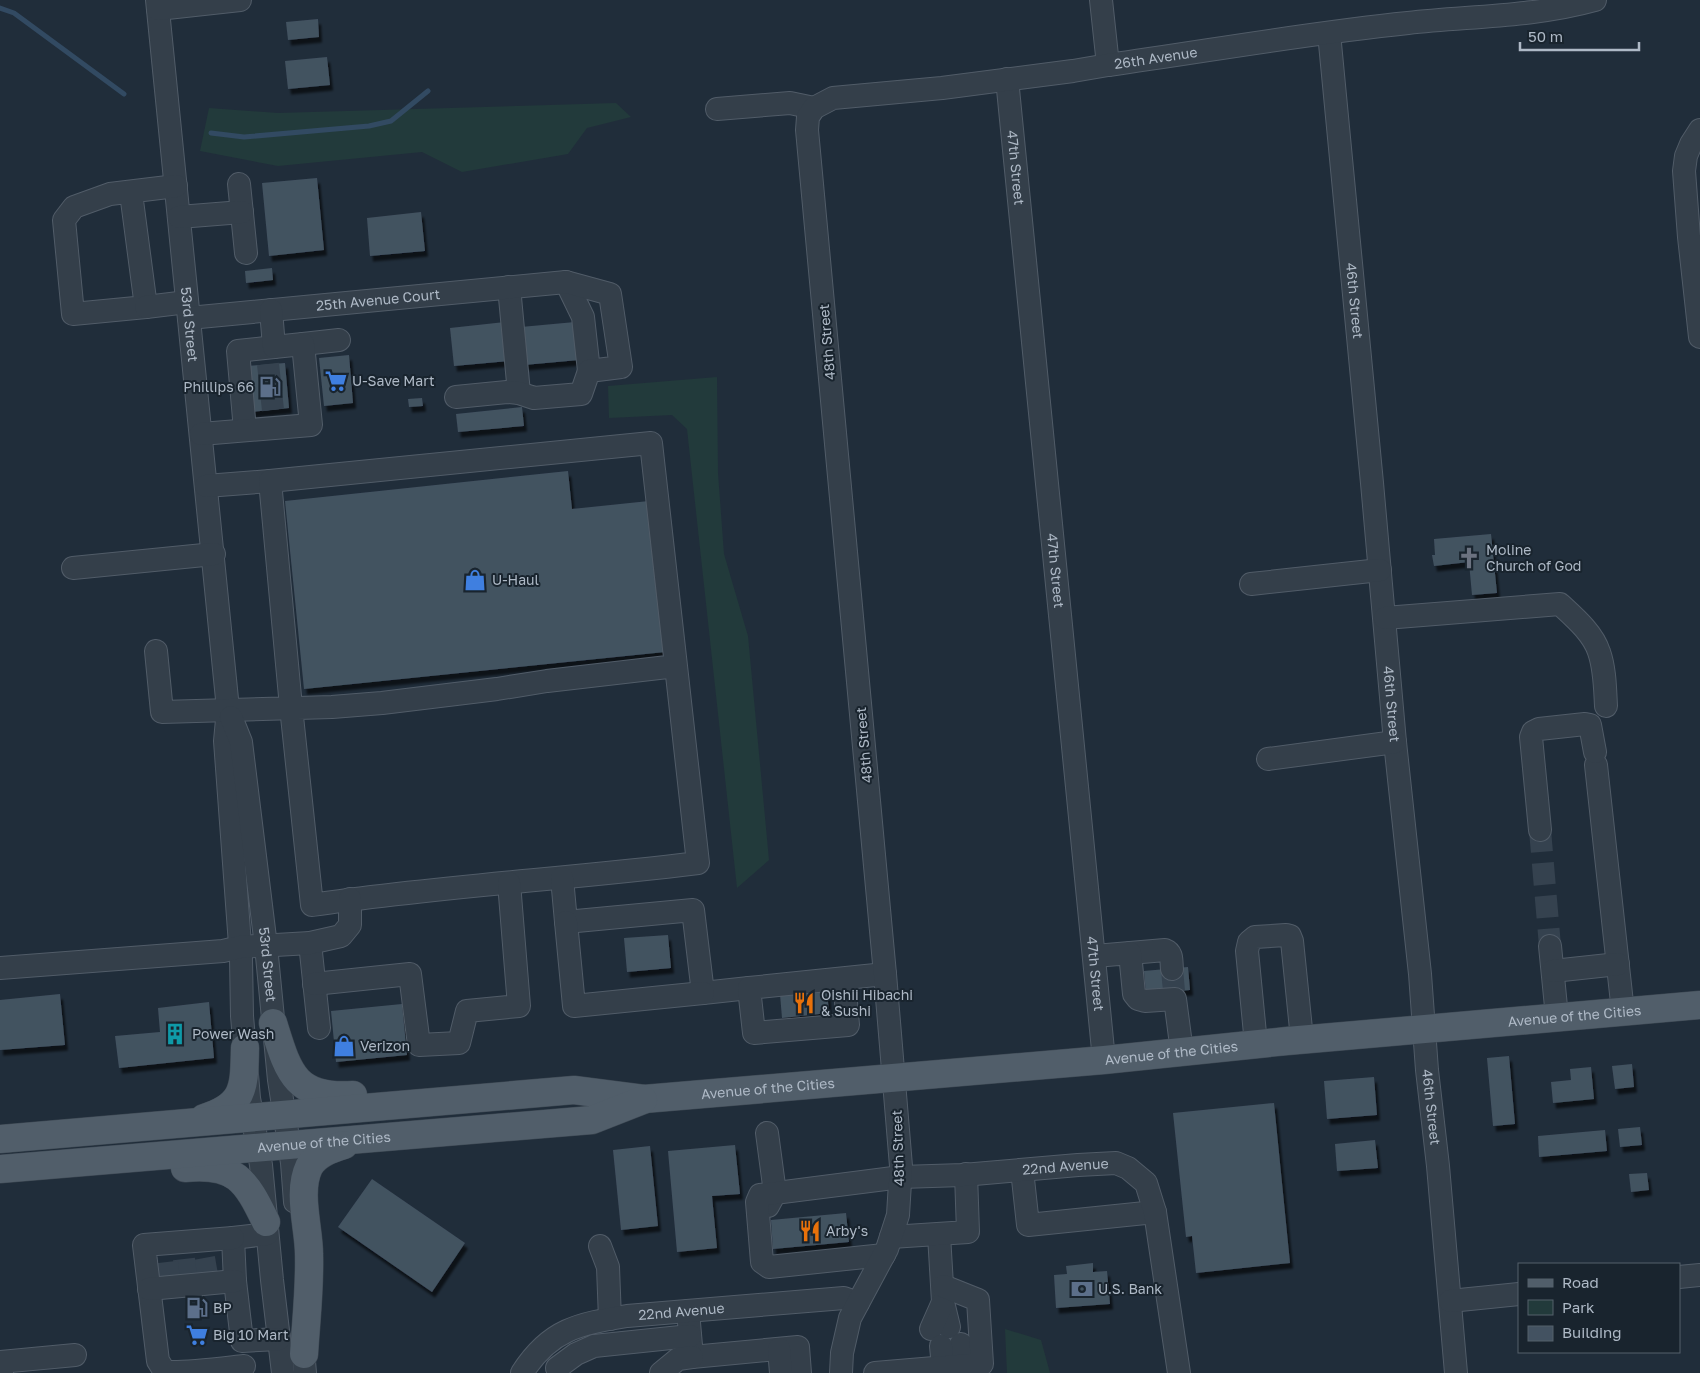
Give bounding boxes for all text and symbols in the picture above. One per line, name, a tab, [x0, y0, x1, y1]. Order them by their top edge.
scale bar	[1520, 20, 1639, 52]
text: 50 m	[1528, 27, 1563, 45]
street label: 26th Avenue	[1113, 43, 1198, 72]
street label: 47th Street	[1004, 129, 1028, 206]
street label: 46th Street	[1343, 262, 1367, 339]
street label: 25th Avenue Court	[315, 285, 441, 314]
street label: 53rd Street	[178, 286, 202, 363]
street label: 48th Street	[815, 303, 838, 381]
supermarket icon: U-Save Mart	[323, 368, 349, 394]
place label: U-Save Mart	[352, 372, 435, 389]
fuel station icon: Phillips 66	[257, 374, 283, 400]
place label: Phillips 66	[183, 378, 254, 395]
street label: 47th Street	[1044, 532, 1068, 609]
place label: Moline Church of God	[1486, 541, 1581, 574]
church icon: Moline Church of God	[1456, 545, 1482, 571]
shop icon: U-Haul	[462, 567, 488, 593]
place label: U-Haul	[492, 571, 539, 588]
street label: 46th Street	[1380, 665, 1404, 743]
street label: 48th Street	[852, 706, 875, 784]
street label: 53rd Street	[256, 926, 280, 1003]
street label: 47th Street	[1084, 935, 1108, 1012]
place label: Oishii Hibachi & Sushi	[821, 986, 913, 1019]
restaurant icon: Oishii Hibachi & Sushi	[791, 990, 817, 1016]
street label: Avenue of the Cities	[1507, 1001, 1642, 1030]
building icon: Power Wash	[162, 1021, 188, 1047]
place label: Power Wash	[192, 1025, 274, 1042]
shop icon: Verizon	[331, 1033, 357, 1059]
place label: Verizon	[360, 1037, 410, 1054]
street label: Avenue of the Cities	[1104, 1037, 1239, 1068]
street label: 46th Street	[1419, 1068, 1445, 1146]
street label: Avenue of the Cities	[700, 1074, 835, 1102]
street label: 48th Street	[888, 1110, 907, 1186]
street label: Avenue of the Cities	[256, 1128, 391, 1156]
street label: 22nd Avenue	[1022, 1154, 1109, 1178]
restaurant icon: Arby's	[797, 1218, 823, 1244]
place label: Arby's	[826, 1222, 868, 1239]
legend	[1518, 1263, 1680, 1353]
text: Road	[1562, 1273, 1599, 1291]
bank icon: U.S. Bank	[1069, 1276, 1095, 1302]
place label: U.S. Bank	[1098, 1280, 1162, 1297]
fuel station icon: BP	[184, 1295, 210, 1321]
text: Park	[1562, 1298, 1595, 1316]
place label: BP	[213, 1299, 232, 1316]
street label: 22nd Avenue	[638, 1299, 725, 1323]
supermarket icon: Big 10 Mart	[184, 1322, 210, 1348]
text: Building	[1562, 1323, 1622, 1341]
place label: Big 10 Mart	[213, 1326, 289, 1343]

